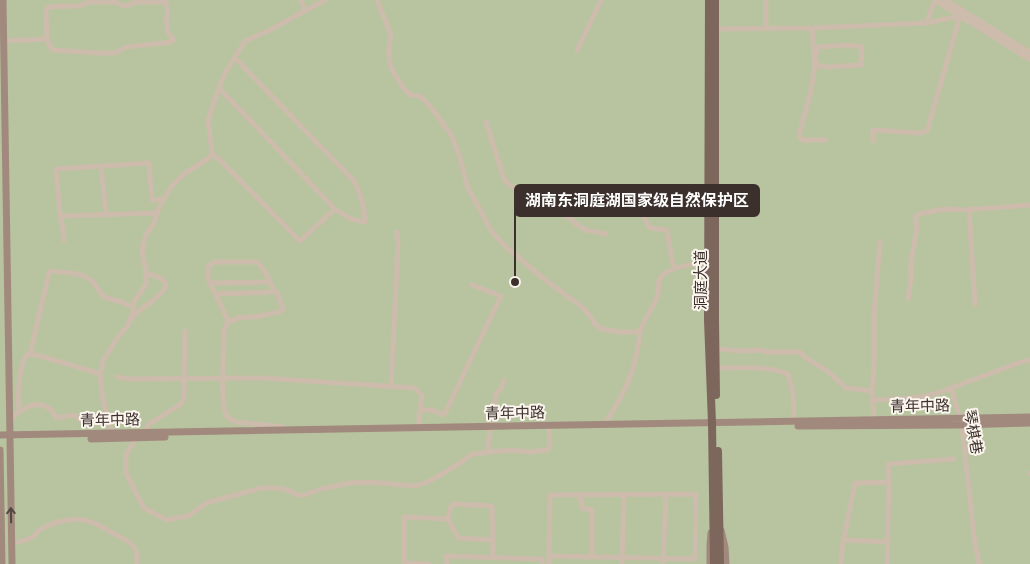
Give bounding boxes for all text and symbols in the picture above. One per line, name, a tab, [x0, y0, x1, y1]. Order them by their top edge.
callout: 湖南东洞庭湖国家级自然保护区	[515, 185, 759, 216]
text: 湖南东洞庭湖国家级自然保护区	[525, 189, 749, 212]
street label: 洞庭大道	[690, 250, 712, 310]
street label: 青年中路	[890, 394, 950, 418]
street label: 青年中路	[485, 401, 545, 425]
street label: 青年中路	[80, 408, 140, 432]
street label: 琴棋巷	[958, 408, 988, 456]
one-way arrow	[7, 508, 16, 524]

